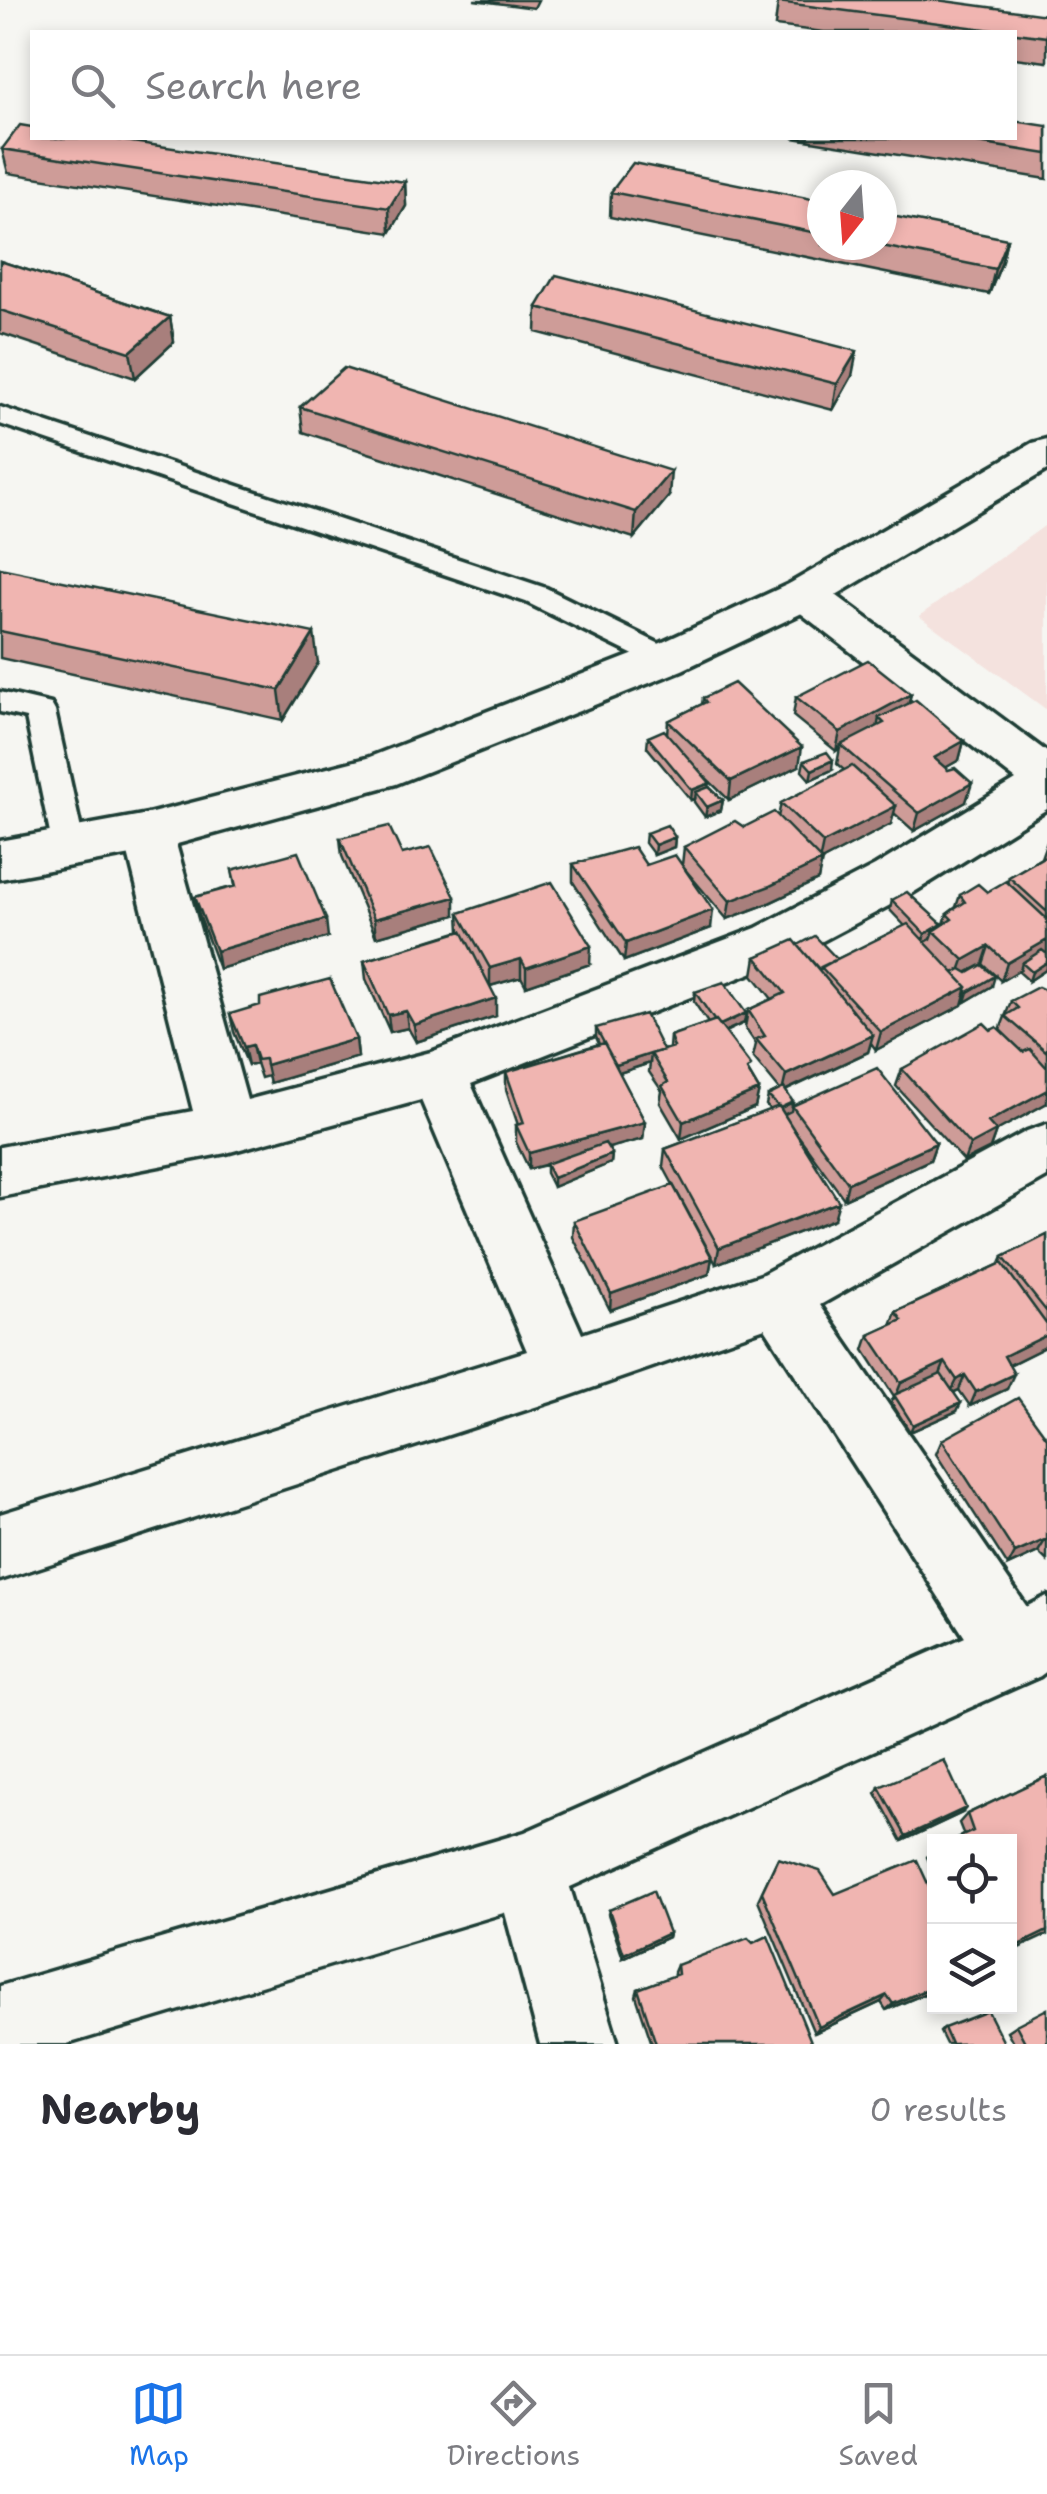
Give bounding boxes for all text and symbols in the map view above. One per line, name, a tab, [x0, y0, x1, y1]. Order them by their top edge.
search box	[30, 30, 1017, 140]
icon: search	[65, 58, 120, 113]
text: Search here	[145, 60, 362, 111]
north arrow	[807, 170, 897, 260]
map controls	[927, 1834, 1017, 2014]
button: locate	[927, 1834, 1017, 1924]
button: layers	[927, 1924, 1017, 2014]
text: Nearby	[40, 2081, 200, 2137]
text: 0 results	[870, 2088, 1007, 2131]
tab: Map	[129, 2376, 189, 2474]
tab: Directions	[447, 2376, 580, 2474]
tab: Saved	[838, 2376, 918, 2474]

